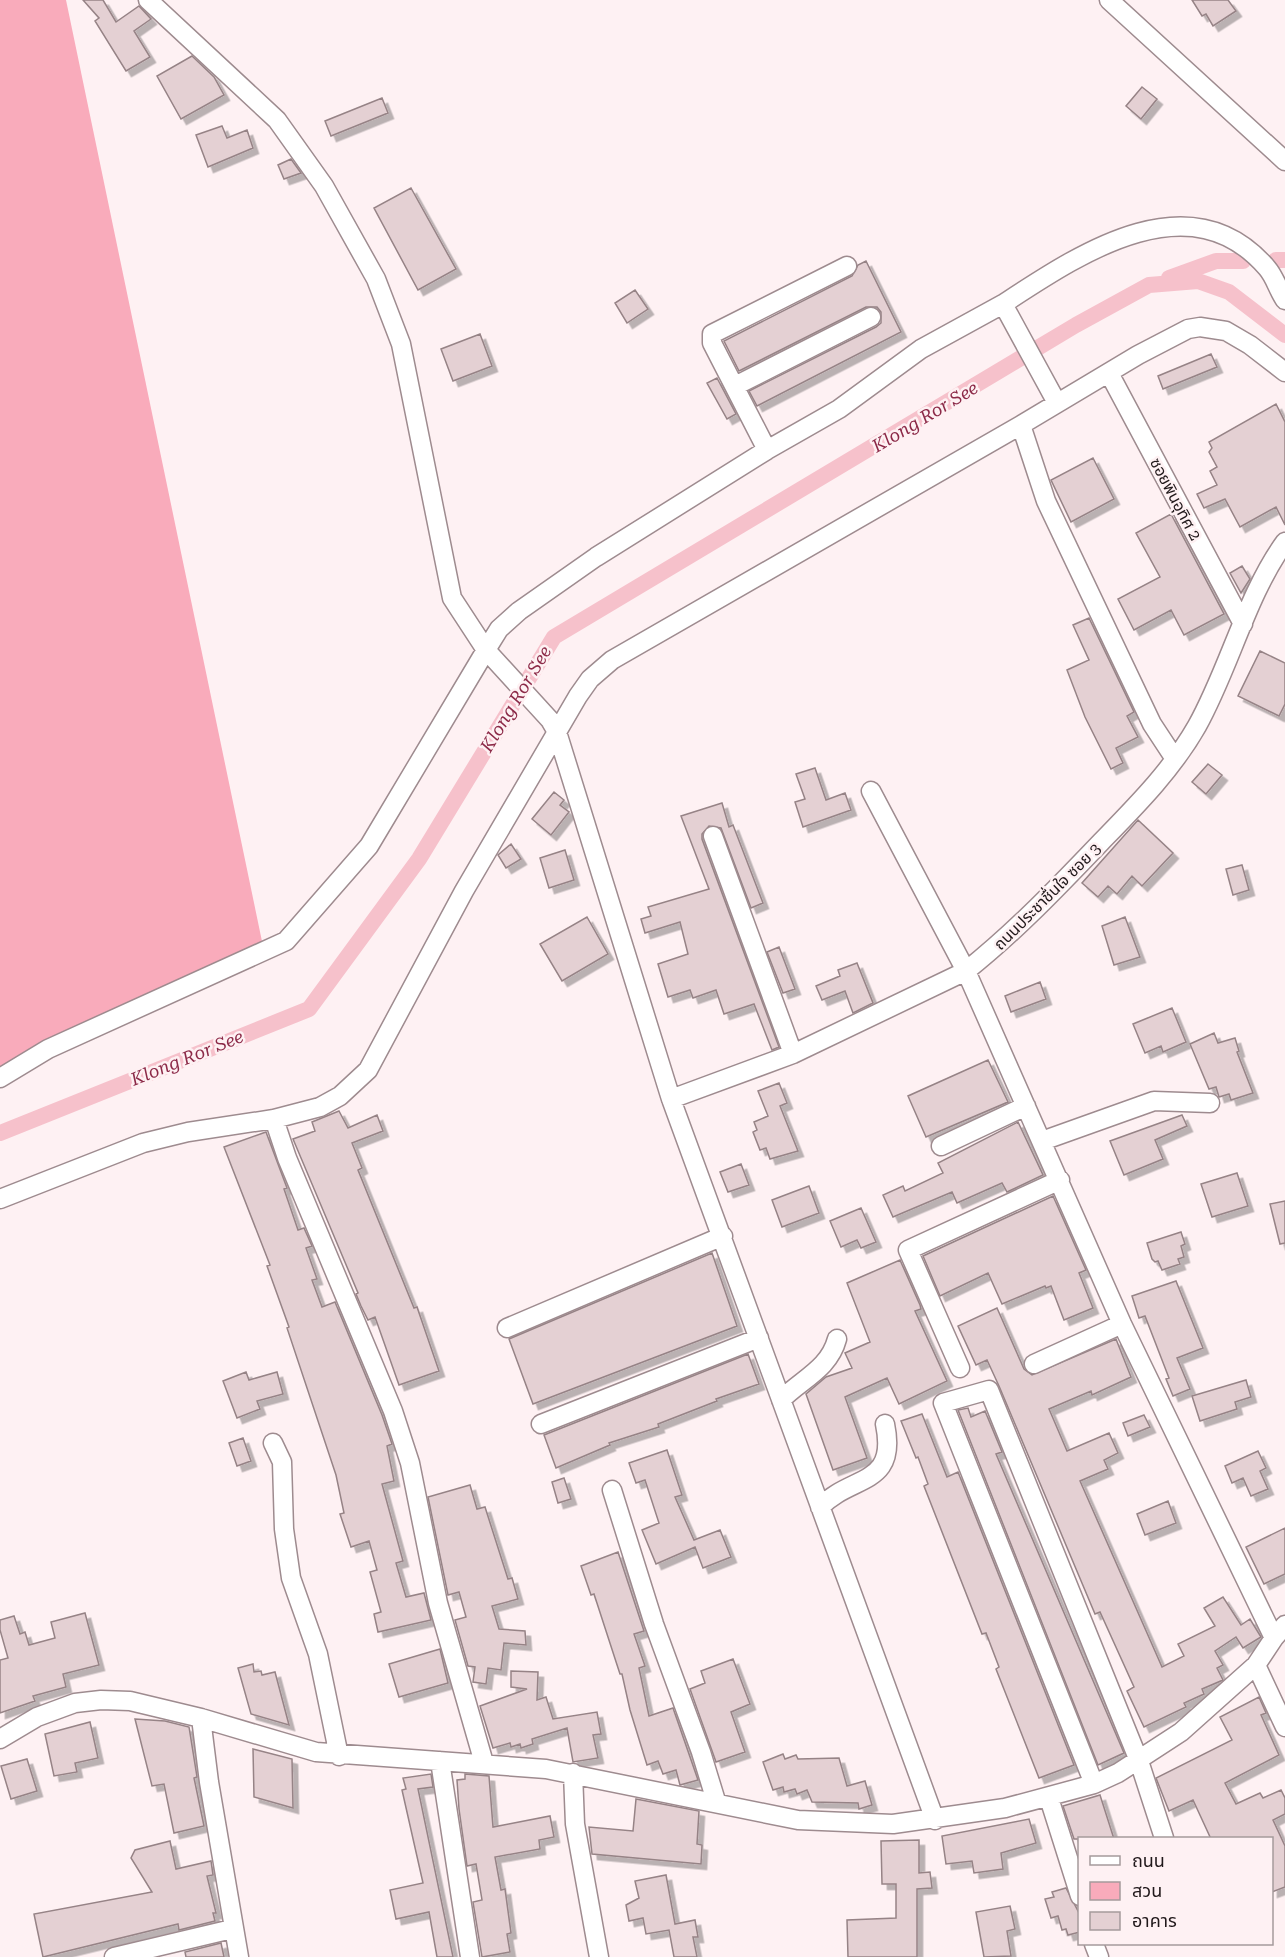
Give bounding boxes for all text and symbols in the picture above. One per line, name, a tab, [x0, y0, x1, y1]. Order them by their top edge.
water label: Klong Ror See	[867, 377, 981, 457]
street label: ซอยพินอุทิศ 2	[1146, 455, 1205, 544]
water label: Klong Ror See	[475, 642, 555, 756]
street label: ถนนประชาชื่นใจ ซอย 3	[989, 838, 1105, 954]
water label: Klong Ror See	[126, 1025, 246, 1090]
legend	[1078, 1837, 1273, 1945]
text: ถนน	[1132, 1850, 1165, 1871]
text: สวน	[1132, 1880, 1162, 1901]
text: อาคาร	[1132, 1910, 1177, 1931]

